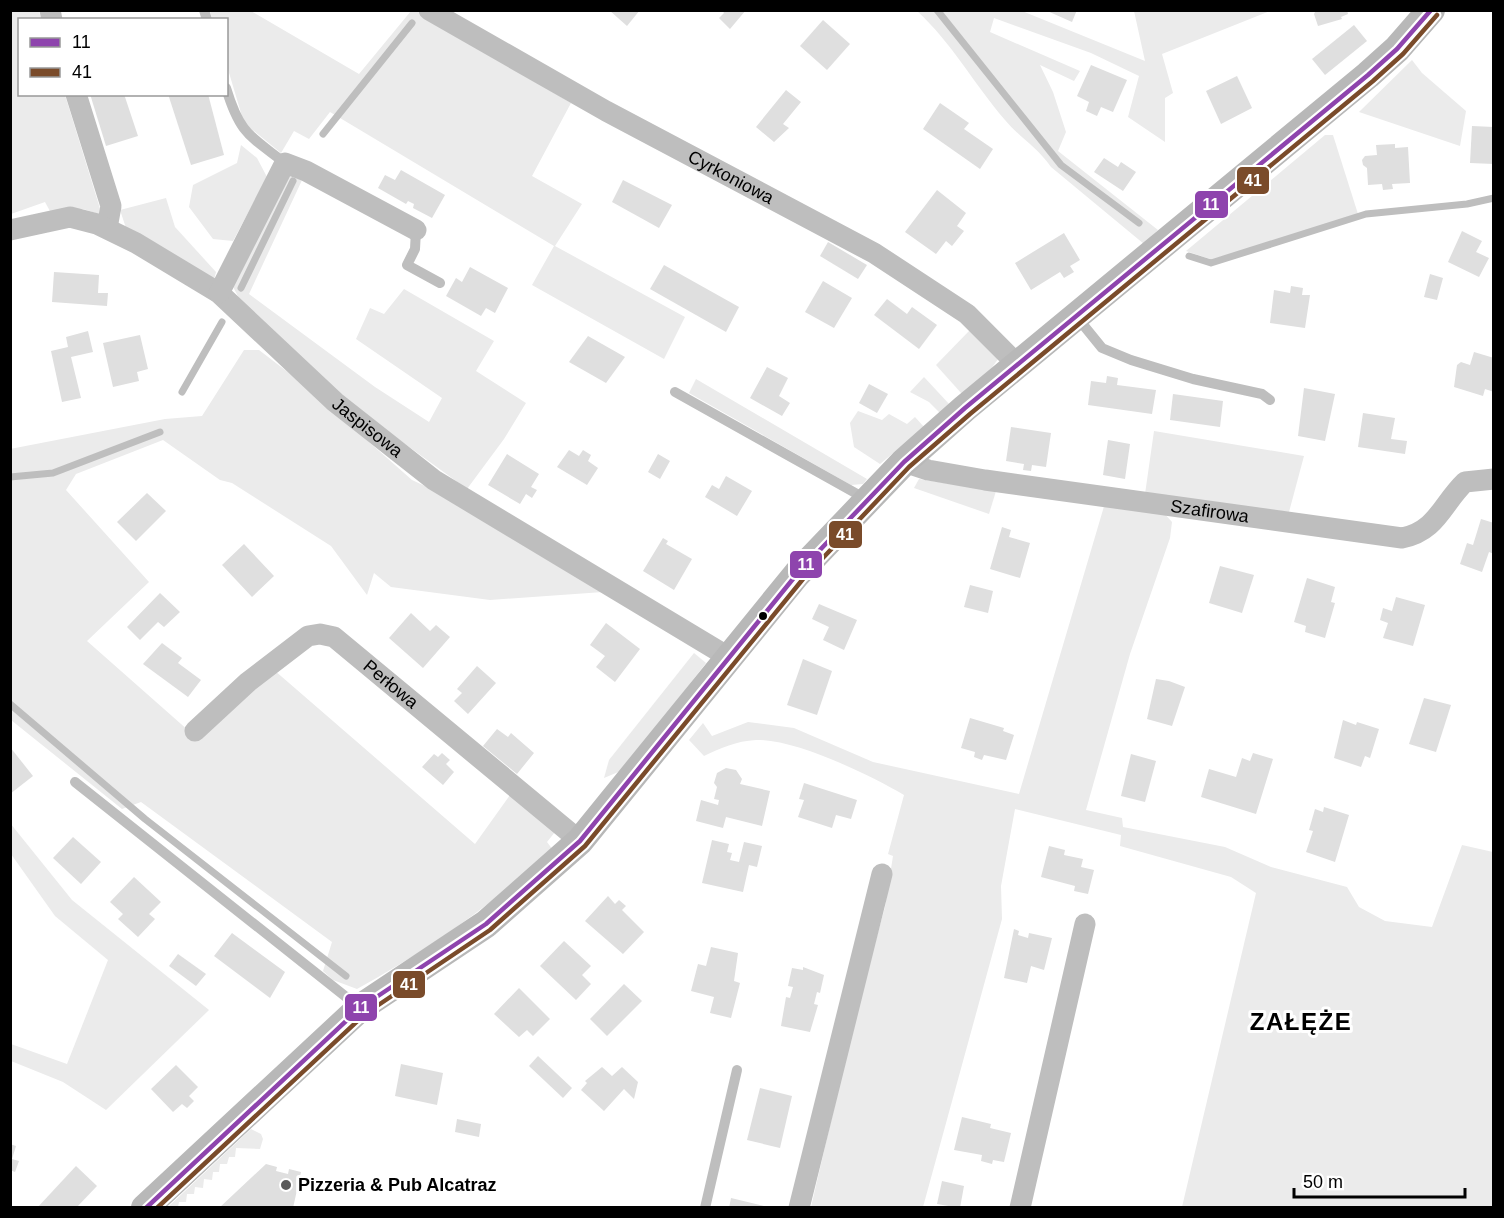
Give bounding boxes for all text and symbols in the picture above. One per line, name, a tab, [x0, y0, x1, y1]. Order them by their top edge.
legend	[18, 18, 228, 96]
text: 11	[72, 32, 91, 52]
text: 41	[72, 62, 92, 82]
street label: Cyrkoniowa	[685, 146, 778, 208]
line badge: 41	[1236, 166, 1270, 195]
text: 41	[1244, 172, 1262, 189]
line badge: 11	[1194, 190, 1229, 219]
text: 11	[1203, 196, 1220, 213]
street label: Jaspisowa	[328, 394, 407, 462]
street label: Szafirowa	[1169, 496, 1251, 527]
line badge: 41	[828, 520, 863, 549]
text: 41	[836, 526, 854, 543]
line badge: 11	[789, 550, 823, 579]
text: 11	[798, 556, 815, 573]
unlabelled marker	[757, 610, 769, 622]
street label: Perłowa	[359, 656, 423, 713]
line badge: 41	[392, 970, 426, 999]
text: 41	[400, 976, 418, 993]
line badge: 11	[344, 993, 378, 1022]
text: 11	[353, 999, 370, 1016]
district label: ZAŁĘŻE	[1250, 1008, 1352, 1035]
scale bar	[1294, 1161, 1465, 1199]
text: 50 m	[1303, 1172, 1343, 1192]
place label: Pizzeria & Pub Alcatraz	[298, 1175, 496, 1195]
marker: Pizzeria & Pub Alcatraz	[279, 1178, 293, 1192]

